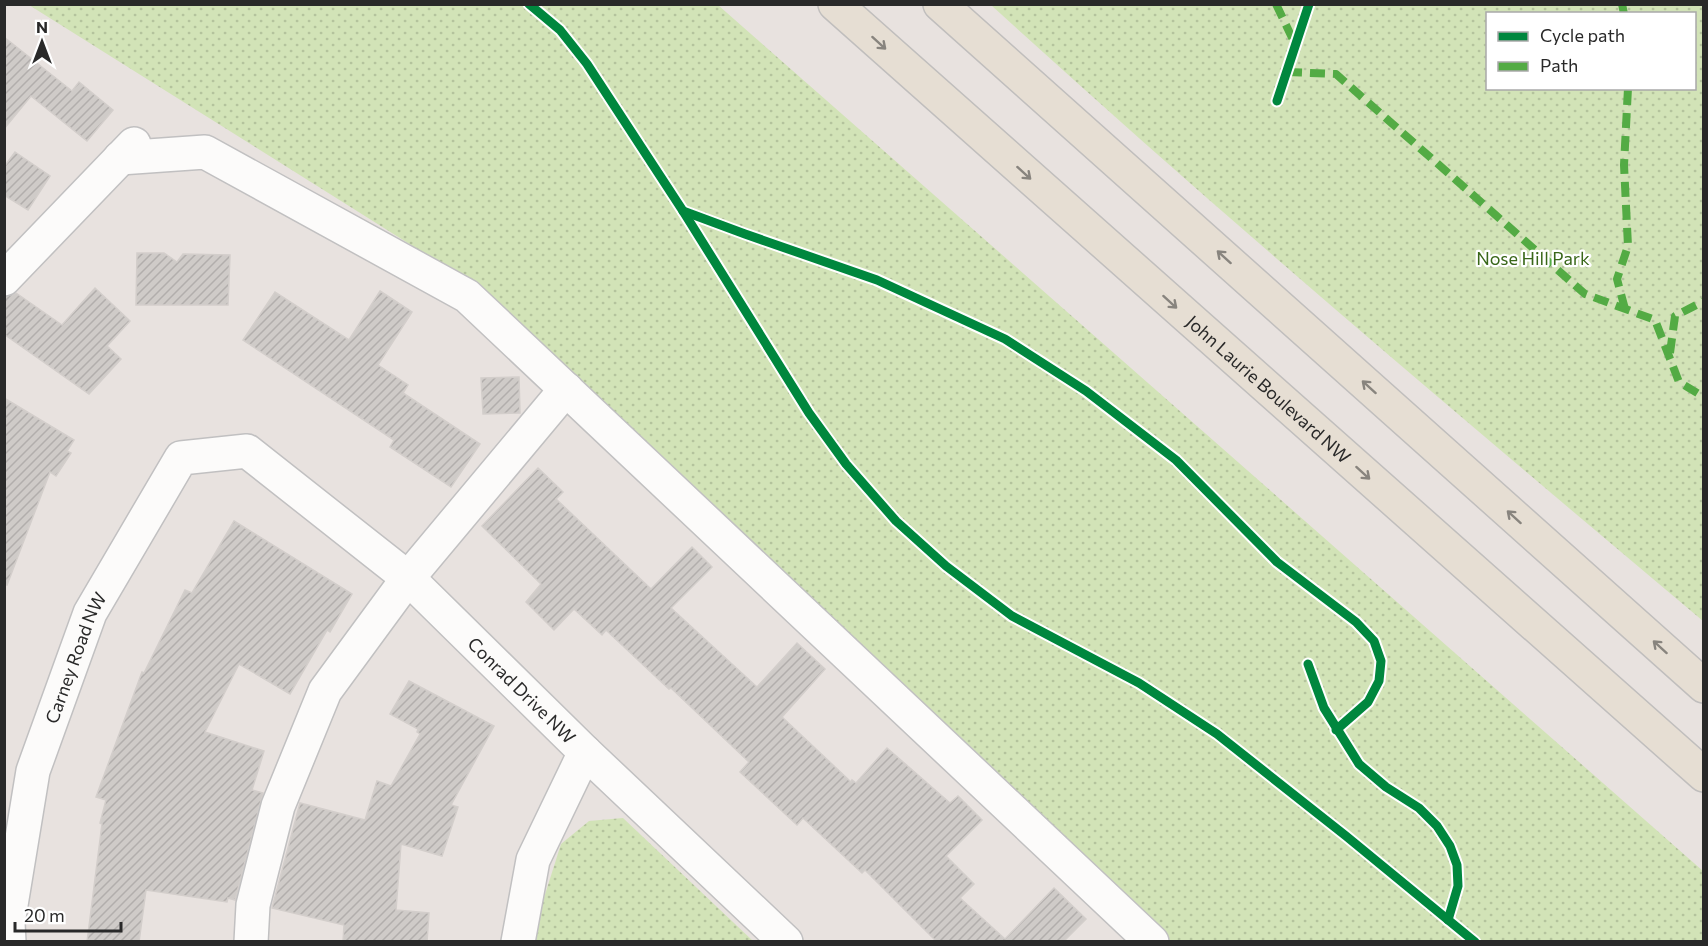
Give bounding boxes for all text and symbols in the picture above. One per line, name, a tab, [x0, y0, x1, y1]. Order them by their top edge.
north arrow	[12, 12, 72, 72]
legend	[1486, 12, 1696, 90]
text: N	[36, 17, 48, 36]
text: Cycle path	[1540, 24, 1625, 46]
one-way arrow	[871, 36, 886, 50]
text: Path	[1540, 54, 1578, 76]
one-way arrow	[1017, 166, 1032, 180]
park label: Nose Hill Park	[1476, 247, 1590, 269]
one-way arrow	[1216, 250, 1231, 264]
one-way arrow	[1163, 295, 1178, 309]
street label: John Laurie Boulevard NW	[1182, 310, 1356, 468]
one-way arrow	[1362, 380, 1377, 394]
one-way arrow	[1356, 466, 1371, 480]
one-way arrow	[1507, 510, 1522, 524]
street label: Carney Road NW	[40, 588, 111, 726]
street label: Conrad Drive NW	[463, 632, 581, 748]
one-way arrow	[1653, 640, 1668, 654]
scale bar	[15, 895, 122, 933]
text: 20 m	[24, 904, 65, 926]

